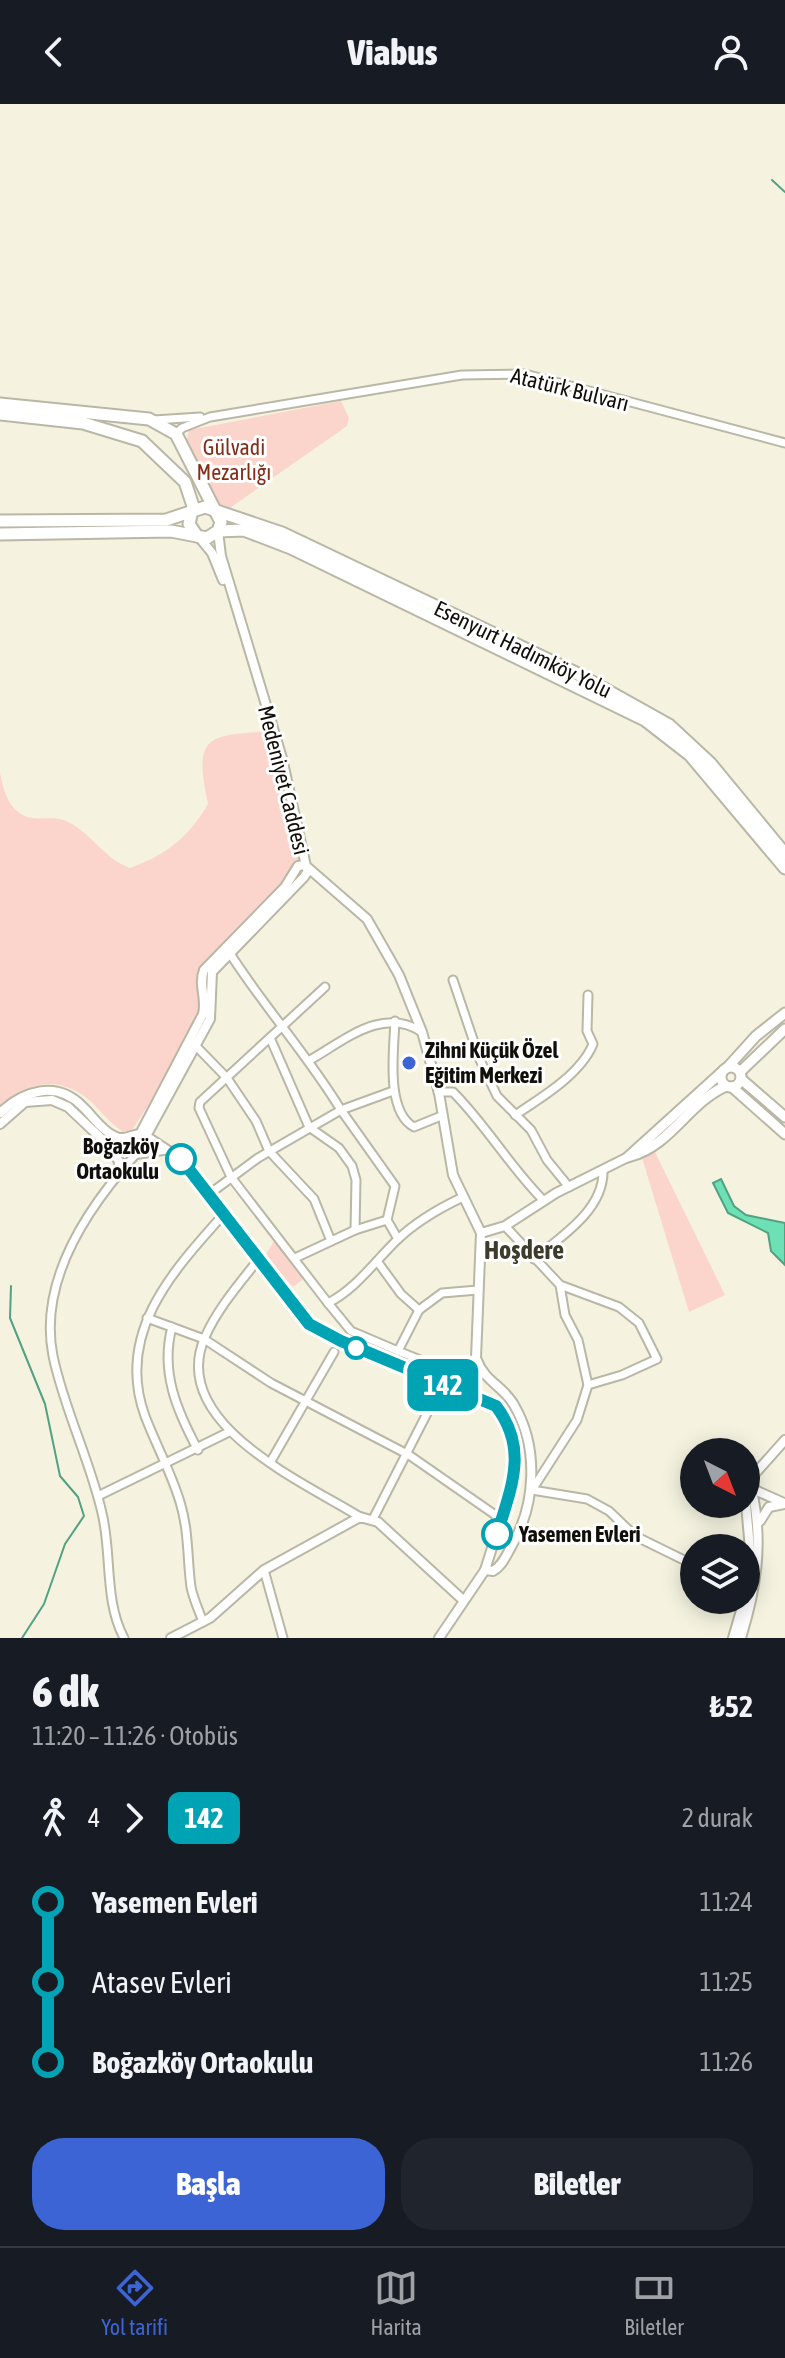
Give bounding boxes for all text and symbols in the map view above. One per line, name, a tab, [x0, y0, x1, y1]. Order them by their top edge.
icon: back	[32, 30, 76, 74]
icon: person	[709, 30, 753, 74]
text: Viabus	[348, 31, 437, 73]
street label: Atatürk Bulvarı	[508, 362, 632, 416]
park label: Gülvadi Mezarlığı	[197, 434, 271, 485]
street label: Esenyurt Hadımköy Yolu	[430, 595, 616, 703]
street label: Medeniyet Caddesi	[253, 703, 315, 857]
place label: Zihni Küçük Özel Eğitim Merkezi	[425, 1037, 560, 1088]
marker: Zihni Küçük Özel Eğitim Merkezi	[400, 1054, 418, 1072]
place label: Boğazköy Ortaokulu	[76, 1133, 159, 1184]
marker: Boğazköy Ortaokulu	[166, 1144, 196, 1174]
district label: Hoşdere	[484, 1235, 564, 1265]
unlabelled marker	[345, 1337, 367, 1359]
line badge: 142	[397, 1359, 489, 1411]
text: 142	[423, 1369, 463, 1401]
north arrow	[680, 1438, 760, 1518]
map controls	[680, 1438, 760, 1614]
marker: Yasemen Evleri	[482, 1519, 512, 1549]
place label: Yasemen Evleri	[518, 1521, 641, 1547]
button: layers	[680, 1534, 760, 1614]
text: 6 dk	[32, 1666, 99, 1716]
text: ₺52	[710, 1689, 753, 1723]
text: 11:20 – 11:26 · Otobüs	[32, 1721, 238, 1751]
icon: walk	[32, 1796, 76, 1840]
icon: forward	[112, 1796, 156, 1840]
text: 142	[184, 1802, 224, 1834]
text: 4	[88, 1803, 100, 1833]
text: 2 durak	[682, 1803, 753, 1833]
text: Yasemen Evleri	[92, 1885, 258, 1919]
text: 11:24	[699, 1887, 753, 1917]
text: Atasev Evleri	[92, 1965, 232, 1999]
text: 11:25	[699, 1967, 753, 1997]
text: Boğazköy Ortaokulu	[92, 2045, 313, 2079]
text: 11:26	[699, 2047, 753, 2077]
button: Başla	[32, 2138, 385, 2230]
button: Biletler	[401, 2138, 753, 2230]
tab: Yol tarifi	[101, 2266, 168, 2340]
tab: Harita	[371, 2266, 422, 2340]
tab: Biletler	[624, 2266, 684, 2340]

